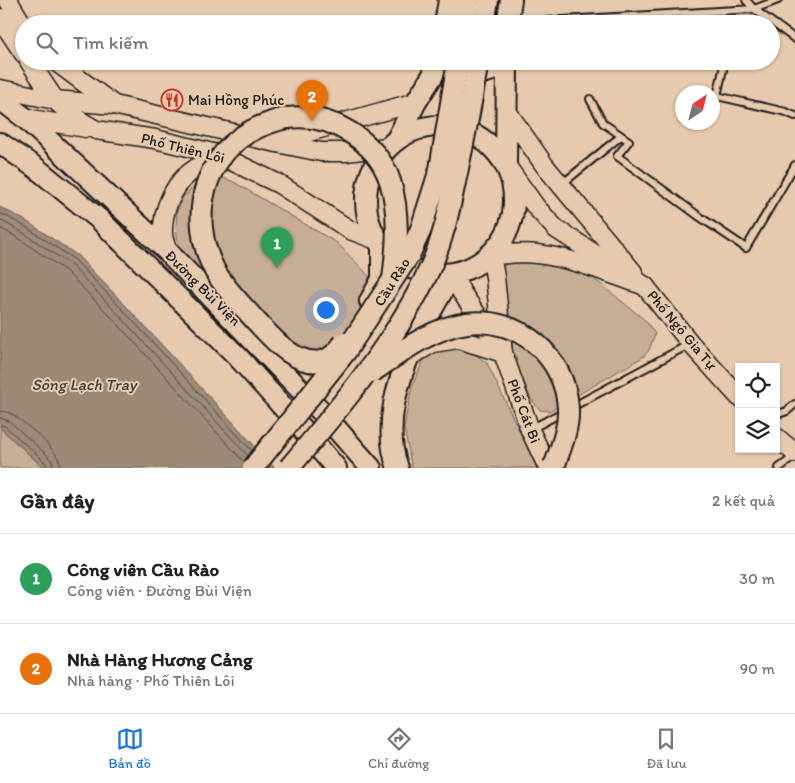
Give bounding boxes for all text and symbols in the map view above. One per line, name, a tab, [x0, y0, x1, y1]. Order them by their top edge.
search box	[15, 15, 780, 70]
icon: search	[33, 29, 61, 57]
text: Tìm kiếm	[73, 31, 148, 54]
pin: 2	[296, 80, 328, 121]
north arrow	[675, 85, 720, 130]
restaurant icon: Mai Hồng Phúc	[160, 88, 184, 112]
place label: Mai Hồng Phúc	[188, 91, 284, 109]
street label: Phố Thiên Lôi	[139, 129, 227, 167]
pin: 1	[261, 227, 293, 268]
street label: Đường Bùi Viện	[161, 246, 245, 330]
street label: Cầu Rào	[370, 254, 414, 310]
street label: Phố Ngô Gia Tự	[643, 286, 721, 374]
your location	[313, 297, 339, 323]
map controls	[735, 363, 780, 453]
button: locate	[735, 363, 780, 408]
water label: Sông Lạch Tray	[32, 375, 138, 394]
street label: Phố Cát Bi	[504, 376, 544, 446]
button: layers	[735, 408, 780, 453]
text: Gần đây	[20, 488, 94, 513]
text: 2 kết quả	[712, 491, 775, 510]
text: Công viên Cầu Rào	[67, 558, 219, 581]
text: 1	[32, 569, 40, 588]
text: 30 m	[739, 569, 775, 588]
text: Công viên · Đường Bùi Viện	[67, 581, 252, 600]
text: Nhà Hàng Hương Cảng	[67, 648, 253, 671]
text: 2	[32, 659, 40, 678]
text: 90 m	[740, 659, 775, 678]
text: Nhà hàng · Phố Thiên Lôi	[67, 671, 235, 690]
tab: Bản đồ	[109, 725, 151, 772]
tab: Chỉ đường	[368, 725, 429, 772]
tab: Đã lưu	[647, 725, 686, 772]

